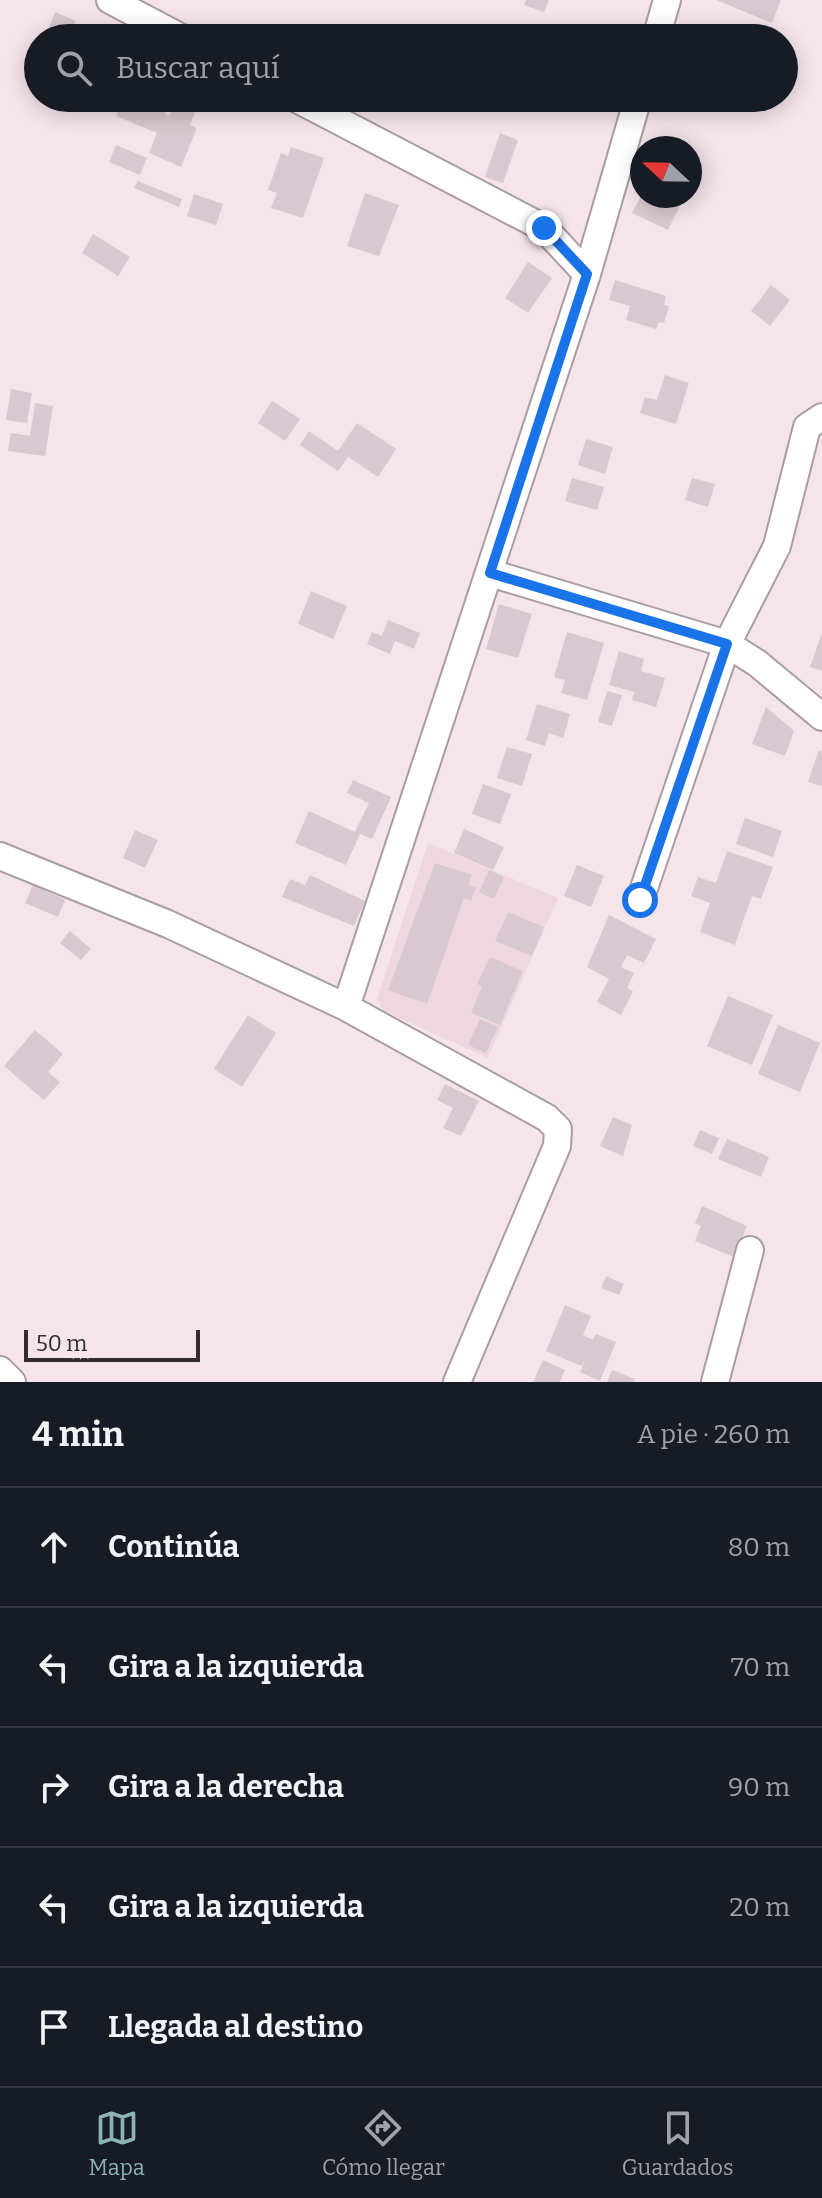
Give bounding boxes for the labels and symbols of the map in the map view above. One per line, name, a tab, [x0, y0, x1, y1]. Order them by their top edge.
north arrow	[630, 136, 702, 208]
route end	[526, 210, 562, 246]
route start	[622, 882, 658, 918]
scale bar	[24, 1326, 200, 1362]

